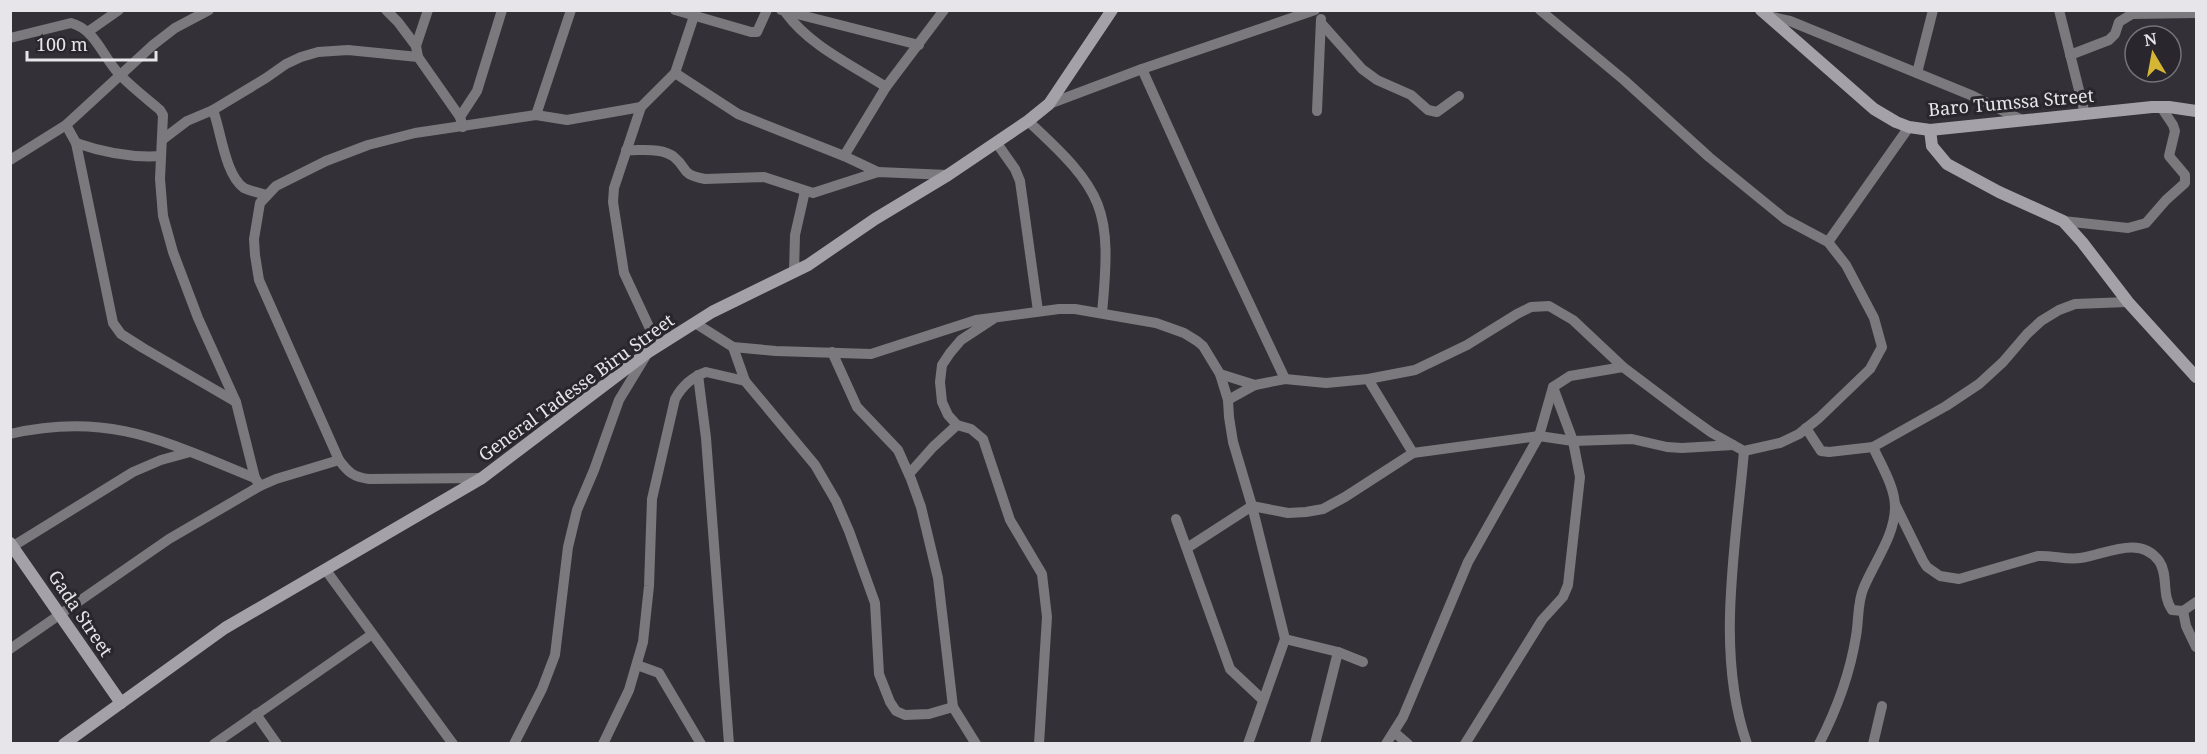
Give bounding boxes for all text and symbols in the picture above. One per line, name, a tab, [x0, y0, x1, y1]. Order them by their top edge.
scale bar	[27, 24, 156, 62]
north arrow	[2123, 24, 2183, 84]
text: N	[2142, 27, 2159, 51]
text: 100 m	[36, 32, 88, 56]
street label: Baro Tumssa Street	[1927, 83, 2095, 121]
street label: General Tadesse Biru Street	[473, 308, 679, 466]
street label: Gada Street	[43, 565, 119, 661]

